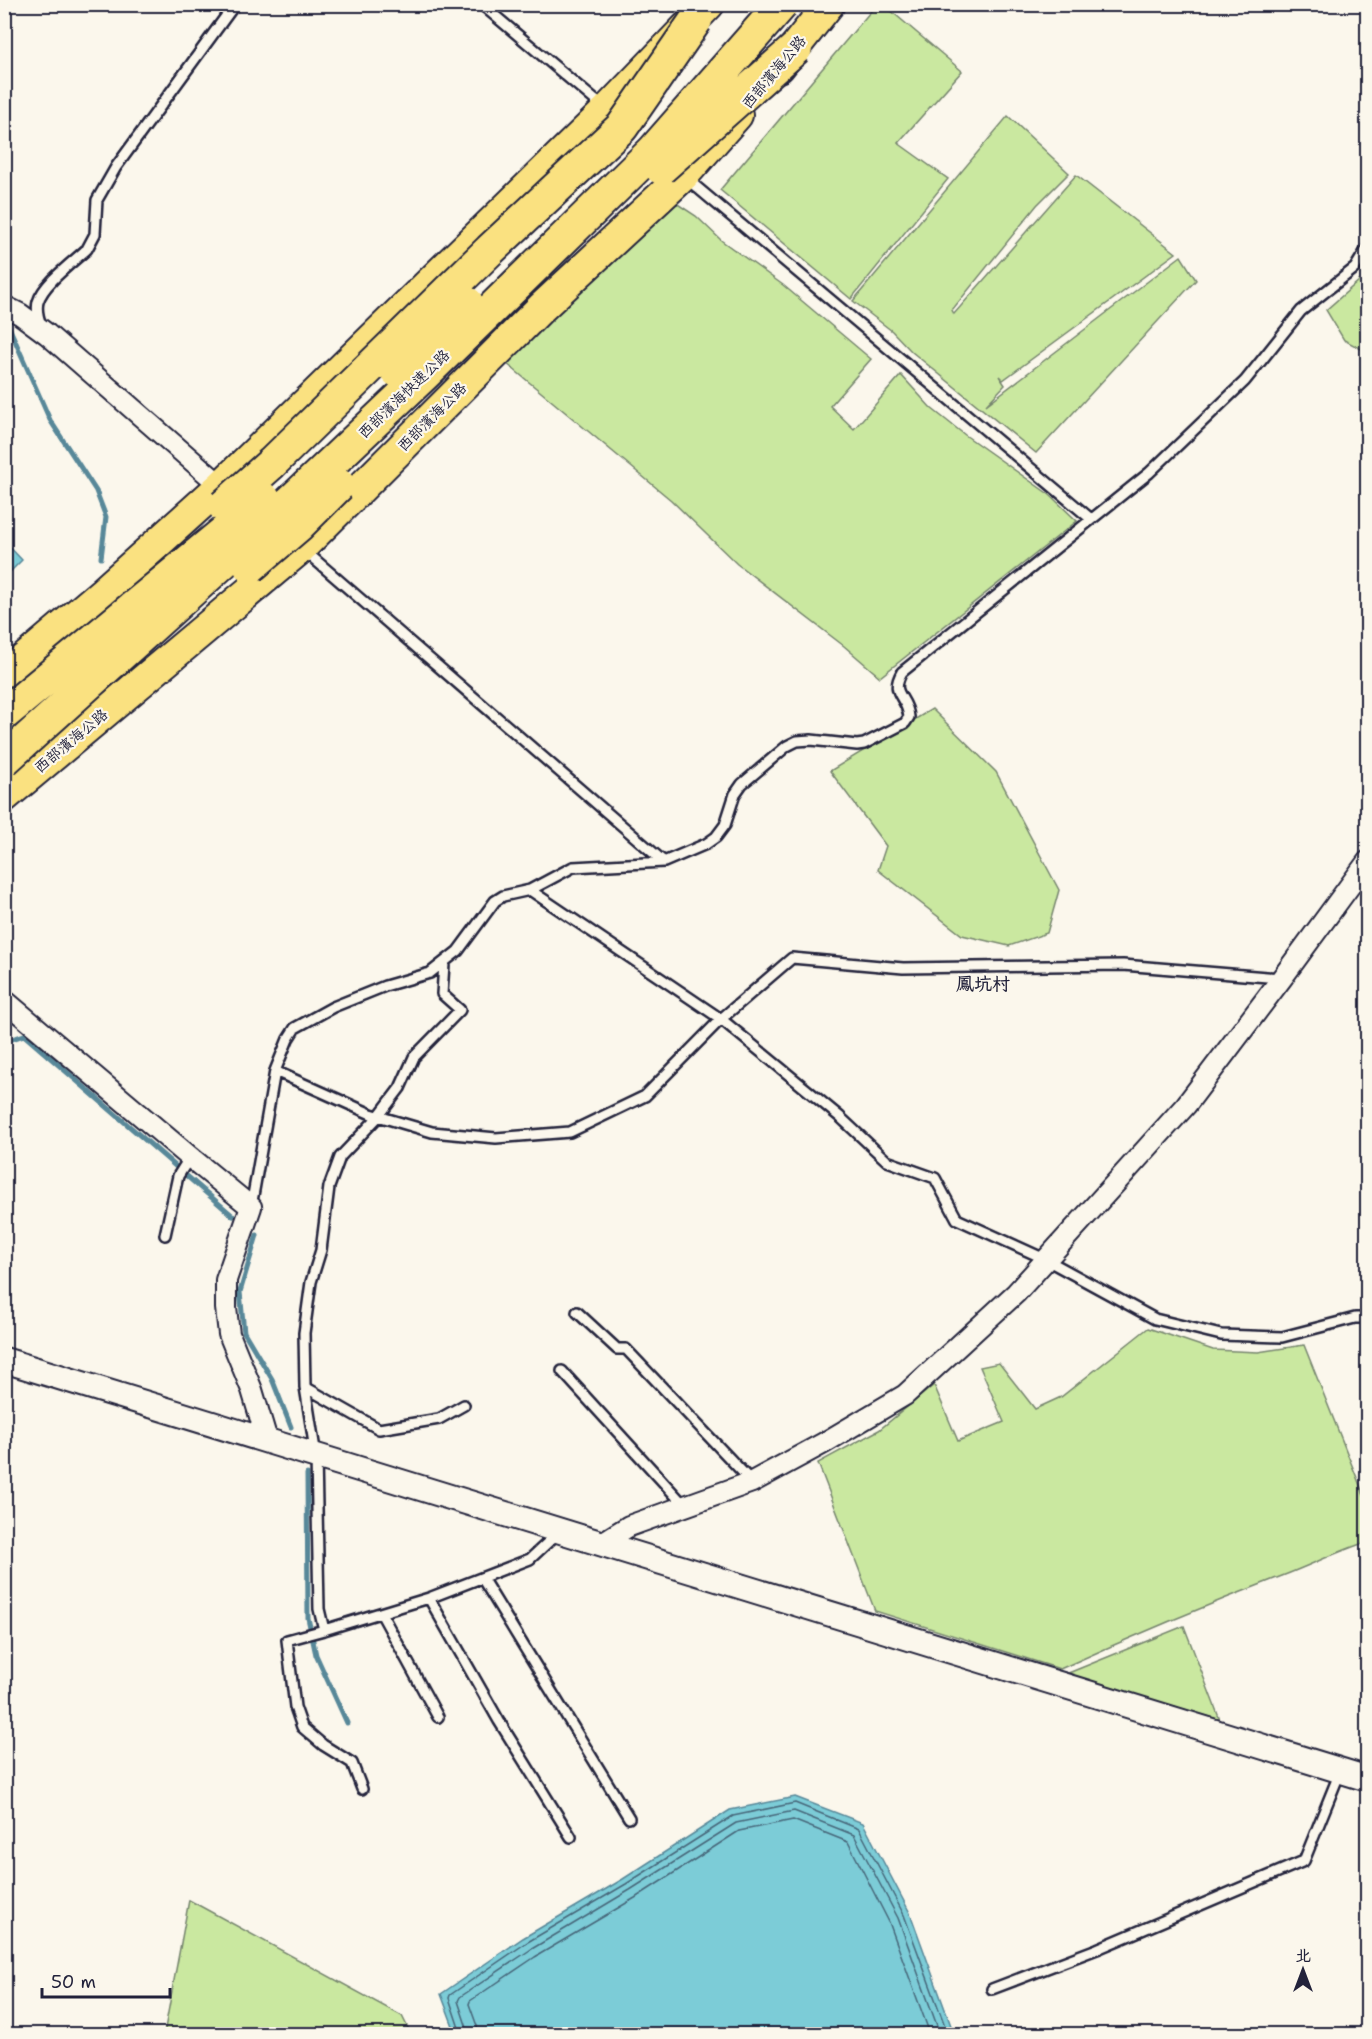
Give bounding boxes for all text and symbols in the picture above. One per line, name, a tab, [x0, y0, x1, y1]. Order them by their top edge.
street label: 西部濱海公路	[737, 31, 811, 113]
street label: 西部濱海快速公路	[354, 345, 454, 443]
street label: 西部濱海公路	[393, 378, 471, 456]
street label: 西部濱海公路	[30, 704, 112, 778]
district label: 鳳坑村	[956, 972, 1010, 996]
north arrow	[1273, 1940, 1333, 2000]
text: 北	[1295, 1945, 1311, 1966]
scale bar	[42, 1961, 170, 1999]
text: 50 m	[51, 1970, 96, 1994]

